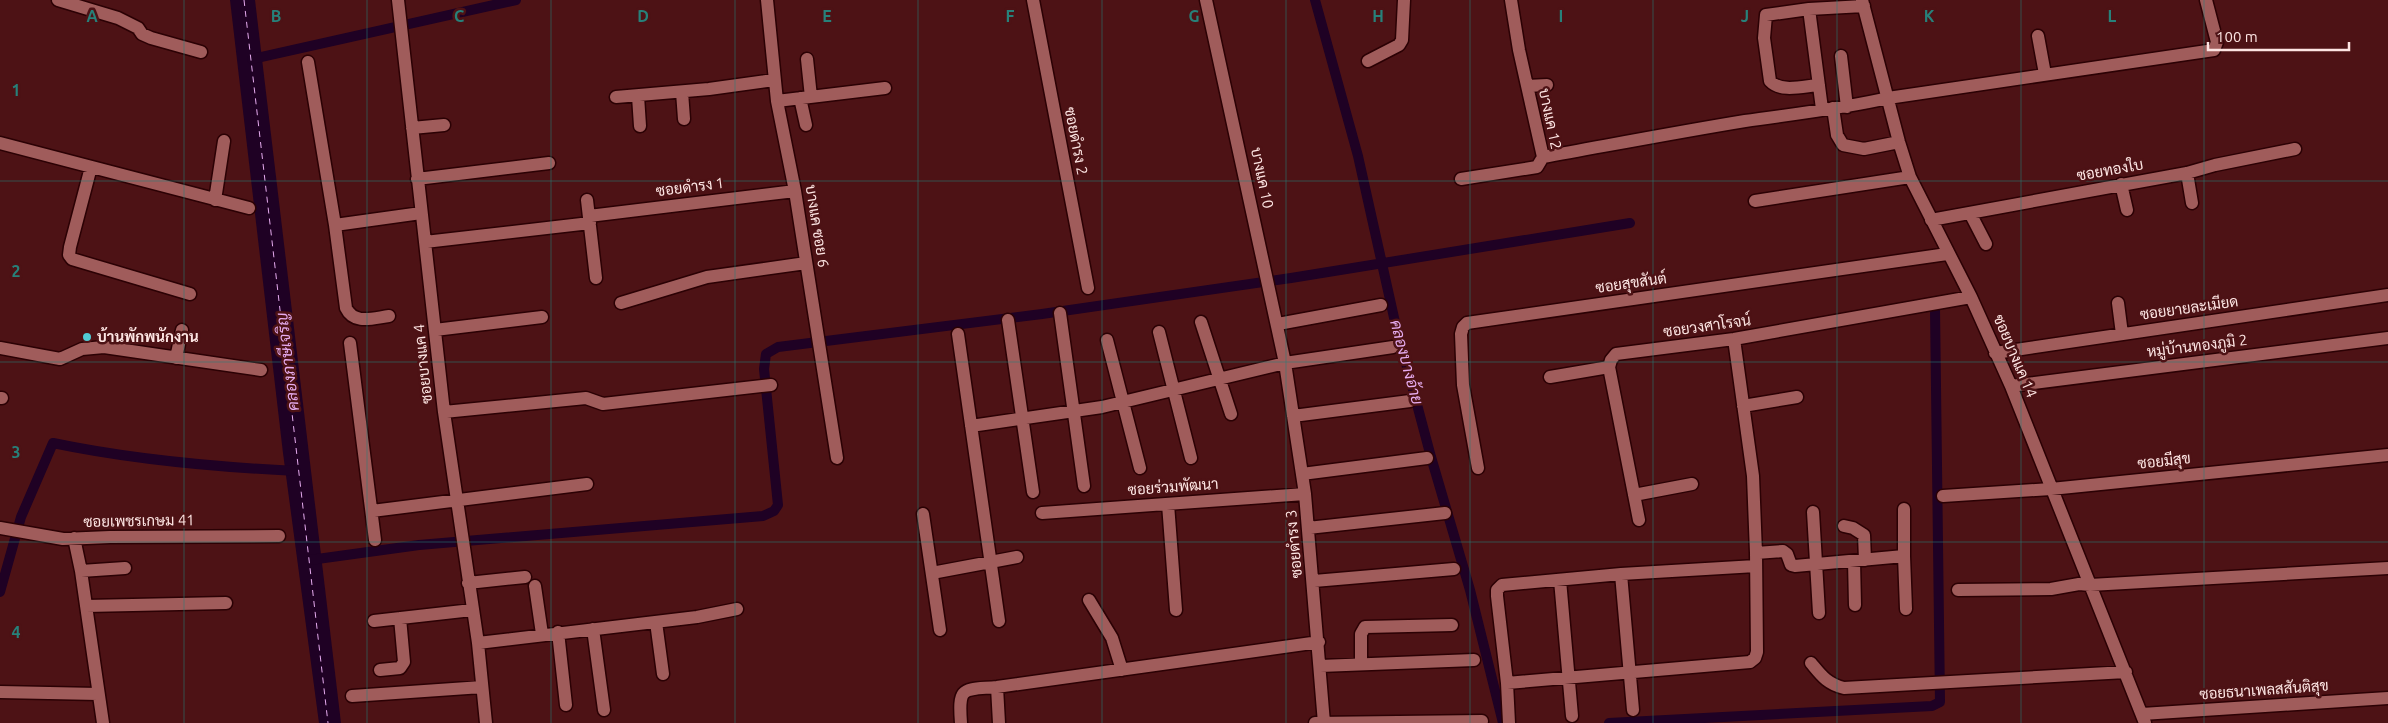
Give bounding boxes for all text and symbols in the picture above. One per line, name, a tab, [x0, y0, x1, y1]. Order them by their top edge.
text: A	[86, 7, 98, 25]
text: B	[271, 7, 281, 25]
text: C	[454, 7, 464, 25]
text: D	[637, 7, 649, 25]
text: E	[822, 7, 832, 25]
text: F	[1006, 7, 1015, 25]
text: G	[1188, 7, 1200, 25]
text: H	[1372, 7, 1384, 25]
text: I	[1559, 7, 1563, 25]
text: J	[1741, 7, 1749, 25]
text: K	[1924, 7, 1935, 25]
text: L	[2108, 7, 2117, 25]
scale bar	[2208, 20, 2349, 52]
text: 100 m	[2216, 28, 2258, 45]
text: 1	[11, 81, 21, 99]
street label: บางแค 12	[1536, 87, 1565, 151]
street label: ซอยดำรง 2	[1062, 106, 1091, 176]
street label: บางแค 10	[1248, 146, 1277, 210]
street label: ซอยทองใบ	[2075, 154, 2145, 184]
street label: ซอยดำรง 1	[655, 174, 725, 199]
street label: บางแค ซอย 6	[803, 183, 832, 268]
text: 2	[11, 262, 21, 280]
street label: ซอยสุขสันต์	[1594, 268, 1668, 299]
street label: ซอยยายละเมียด	[2139, 291, 2239, 323]
street label: ซอยวงศาโรจน์	[1662, 310, 1752, 340]
water label: คลองภาษีเจริญ	[270, 311, 303, 412]
street label: ซอยบางแค 14	[1990, 312, 2041, 400]
water label: คลองบางอ้าย	[1387, 317, 1429, 406]
street label: ซอยบางแค 4	[410, 323, 435, 405]
place label: บ้านพักพนักงาน	[97, 327, 199, 345]
street label: หมู่บ้านทองภูมิ 2	[2146, 330, 2248, 362]
marker: บ้านพักพนักงาน	[81, 331, 93, 343]
text: 3	[11, 443, 21, 461]
street label: ซอยมีสุข	[2136, 448, 2192, 475]
street label: ซอยร่วมพัฒนา	[1127, 474, 1219, 498]
street label: ซอยดำรง 3	[1282, 509, 1305, 579]
street label: ซอยเพชรเกษม 41	[83, 511, 195, 530]
text: 4	[11, 623, 21, 641]
street label: ซอยธนาเพลสสันติสุข	[2199, 677, 2329, 705]

